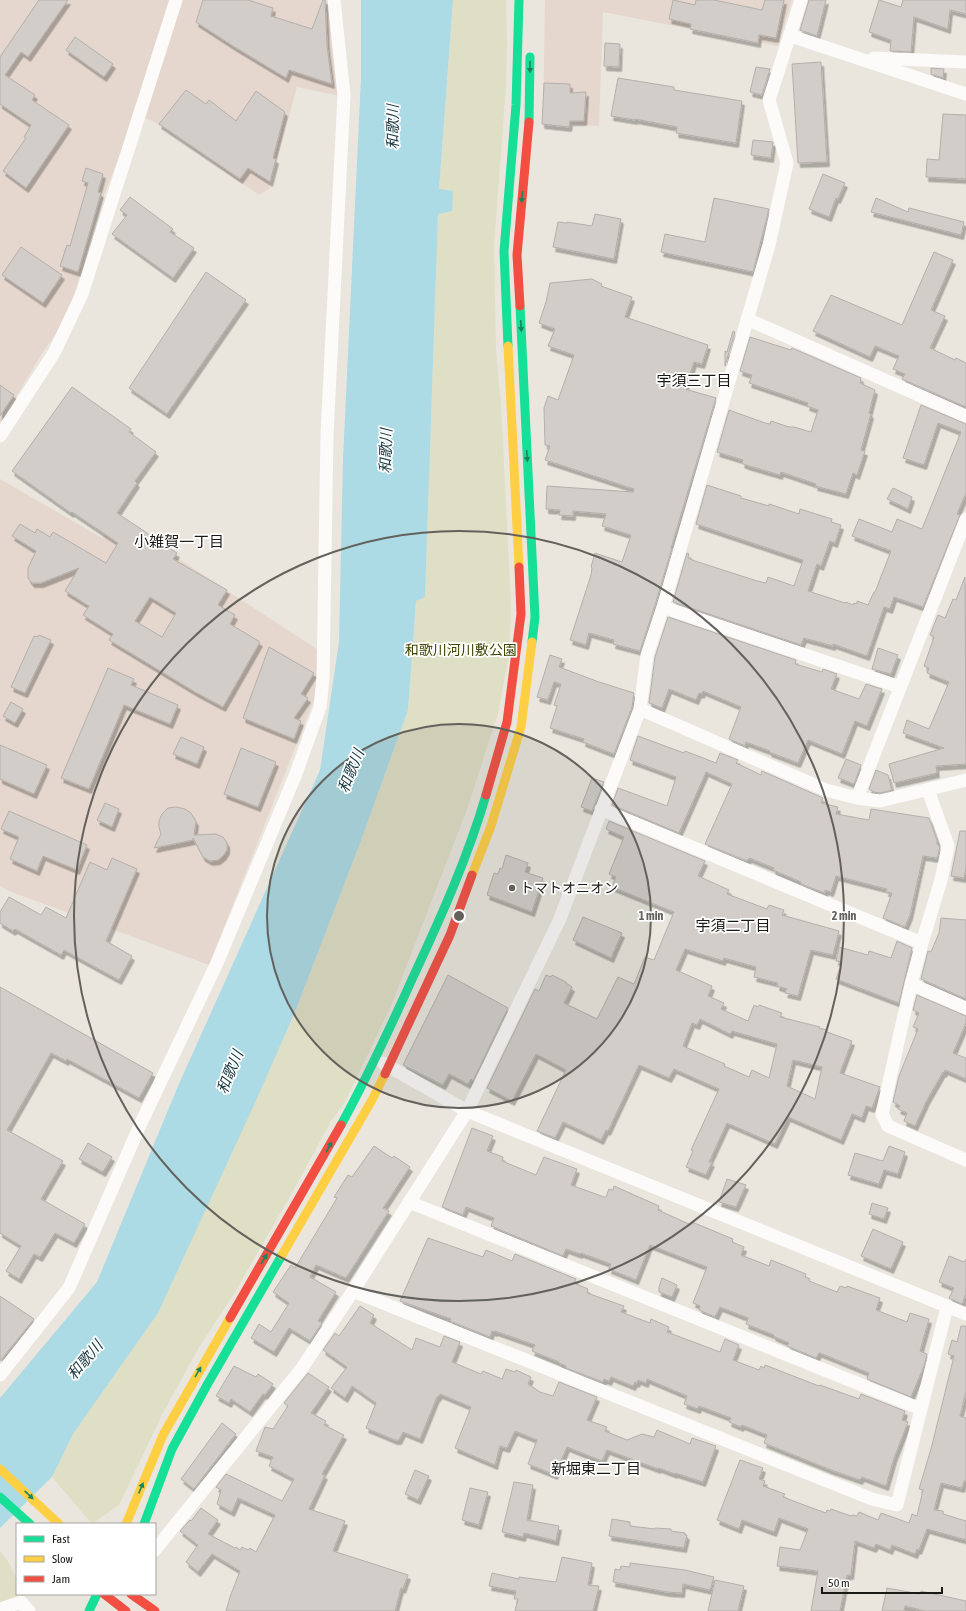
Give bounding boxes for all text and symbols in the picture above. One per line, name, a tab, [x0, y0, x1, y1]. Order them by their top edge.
one-way arrow	[527, 61, 533, 74]
water label: 和歌川	[384, 103, 401, 150]
one-way arrow	[519, 191, 525, 203]
one-way arrow	[517, 320, 524, 332]
district label: 宇須三丁目	[656, 372, 732, 389]
water label: 和歌川	[377, 426, 394, 474]
one-way arrow	[524, 450, 531, 462]
district label: 小雑賀一丁目	[134, 533, 224, 550]
park label: 和歌川河川敷公園	[405, 642, 517, 658]
water label: 和歌川	[334, 745, 368, 795]
place label: トマトオニオン	[520, 880, 618, 896]
marker: トマトオニオン	[507, 883, 517, 893]
centre of rings	[452, 909, 466, 923]
text: 1 min	[639, 909, 663, 923]
text: 2 min	[832, 909, 856, 923]
district label: 宇須二丁目	[695, 917, 771, 934]
water label: 和歌川	[213, 1046, 247, 1096]
one-way arrow	[325, 1141, 332, 1153]
one-way arrow	[260, 1253, 267, 1265]
water label: 和歌川	[64, 1335, 107, 1382]
one-way arrow	[195, 1366, 202, 1378]
district label: 新堀東二丁目	[551, 1460, 641, 1477]
one-way arrow	[137, 1482, 144, 1494]
one-way arrow	[23, 1491, 34, 1500]
legend	[16, 1523, 156, 1595]
text: Fast	[52, 1532, 70, 1546]
text: Slow	[52, 1552, 73, 1566]
scale bar	[822, 1569, 942, 1595]
text: Jam	[52, 1572, 70, 1586]
text: 50 m	[828, 1576, 850, 1590]

